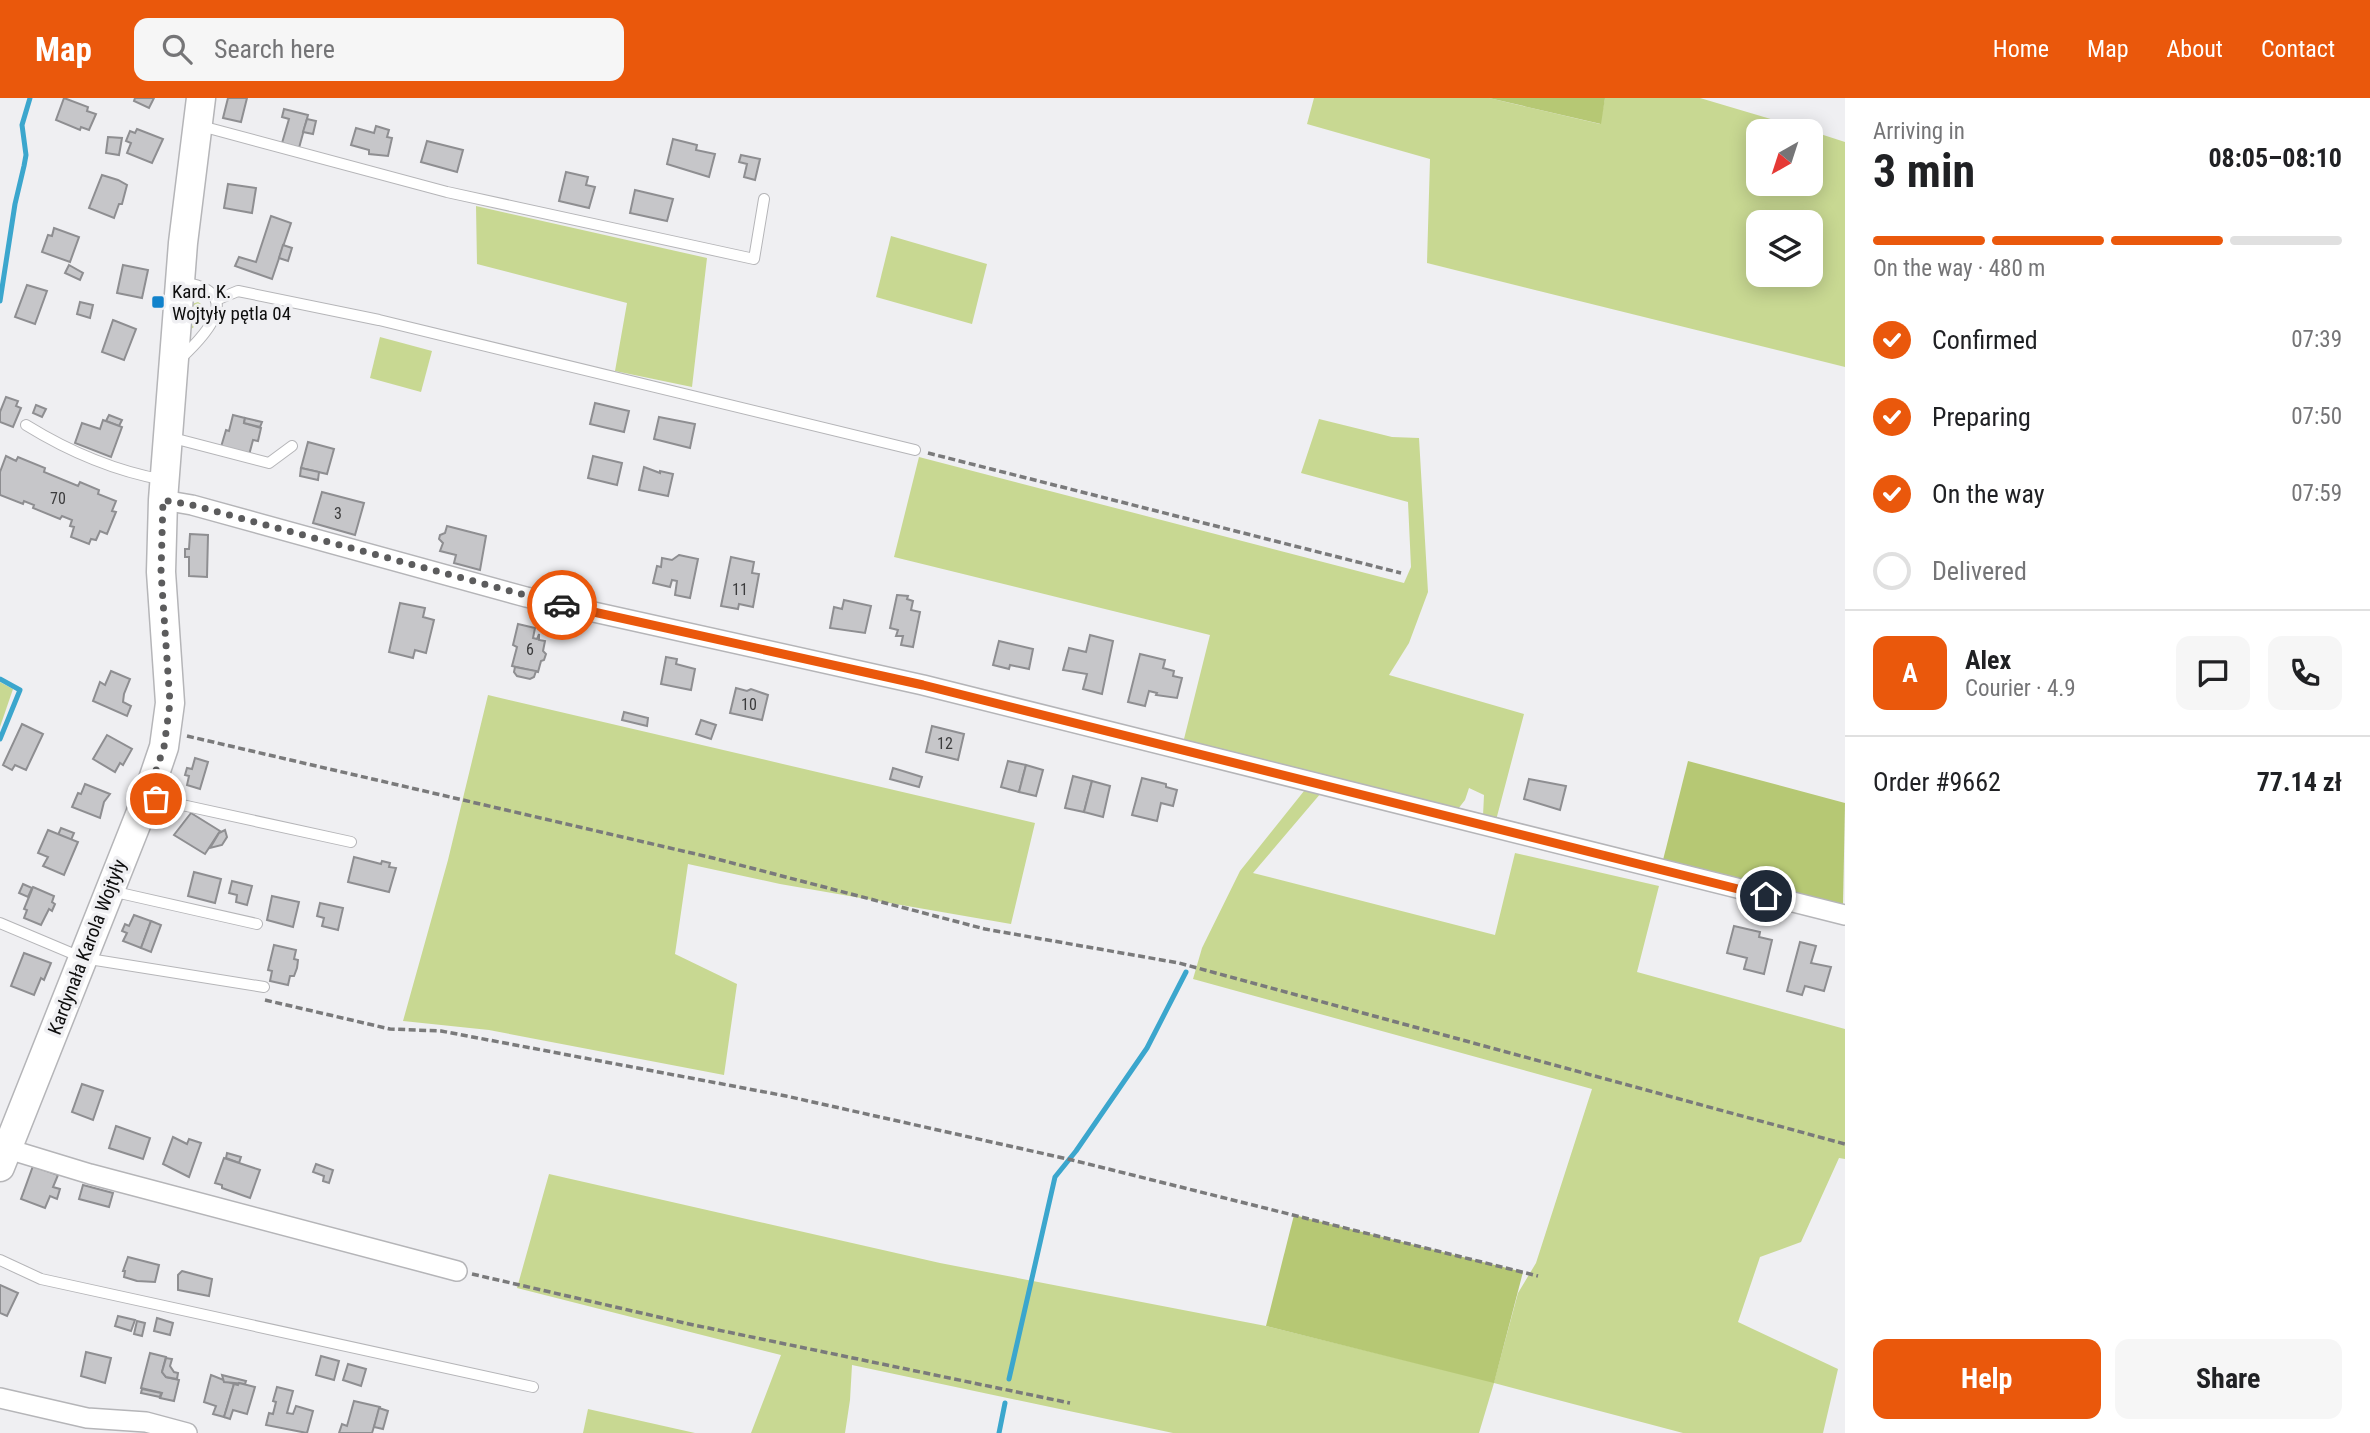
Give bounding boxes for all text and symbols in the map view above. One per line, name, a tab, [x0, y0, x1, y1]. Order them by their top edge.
search box	[134, 18, 624, 81]
text: Map	[35, 30, 92, 69]
icon: search	[158, 30, 196, 68]
text: Search here	[214, 34, 335, 64]
text: Home	[1993, 35, 2049, 63]
text: Map	[2087, 35, 2129, 63]
text: About	[2167, 35, 2223, 63]
text: Contact	[2261, 35, 2335, 63]
text: Arriving in	[1873, 118, 1965, 145]
north arrow	[1746, 119, 1824, 196]
map controls	[1746, 119, 1823, 287]
text: 08:05–08:10	[2208, 143, 2342, 173]
text: 3 min	[1873, 144, 1975, 198]
button: layers	[1746, 210, 1823, 287]
text: On the way · 480 m	[1873, 255, 2045, 282]
place label: Kard. K. Wojtyły pętla 04	[172, 280, 291, 325]
marker: Kard. K. Wojtyły pętla 04	[150, 294, 166, 310]
icon: check	[1873, 321, 1911, 359]
text: Confirmed	[1932, 325, 2038, 355]
text: 07:39	[2291, 326, 2342, 353]
icon: check	[1873, 398, 1911, 436]
text: Preparing	[1932, 402, 2031, 432]
text: 07:50	[2291, 403, 2342, 430]
icon: check	[1873, 475, 1911, 513]
text: On the way	[1932, 479, 2045, 509]
text: 07:59	[2291, 480, 2342, 507]
house number: 70	[50, 489, 66, 508]
house number: 3	[334, 504, 342, 523]
text: Delivered	[1932, 556, 2027, 586]
courier	[527, 570, 597, 640]
house number: 11	[732, 580, 748, 599]
icon: car	[543, 586, 581, 624]
button: chat	[2176, 636, 2250, 710]
button: phone	[2268, 636, 2342, 710]
house number: 6	[526, 640, 534, 659]
text: Alex	[1965, 645, 2011, 675]
text: A	[1902, 658, 1918, 688]
text: Courier · 4.9	[1965, 675, 2076, 702]
house number: 10	[741, 695, 757, 714]
house number: 12	[937, 734, 953, 753]
text: Order #9662	[1873, 767, 2001, 797]
text: 77.14 zł	[2257, 767, 2342, 797]
pin	[126, 769, 186, 829]
icon: bag	[137, 780, 175, 818]
street label: Kardynała Karola Wojtyły	[43, 856, 131, 1038]
pin	[1736, 866, 1796, 926]
icon: home	[1747, 877, 1785, 915]
button: Help	[1873, 1339, 2101, 1419]
button: Share	[2115, 1339, 2342, 1419]

